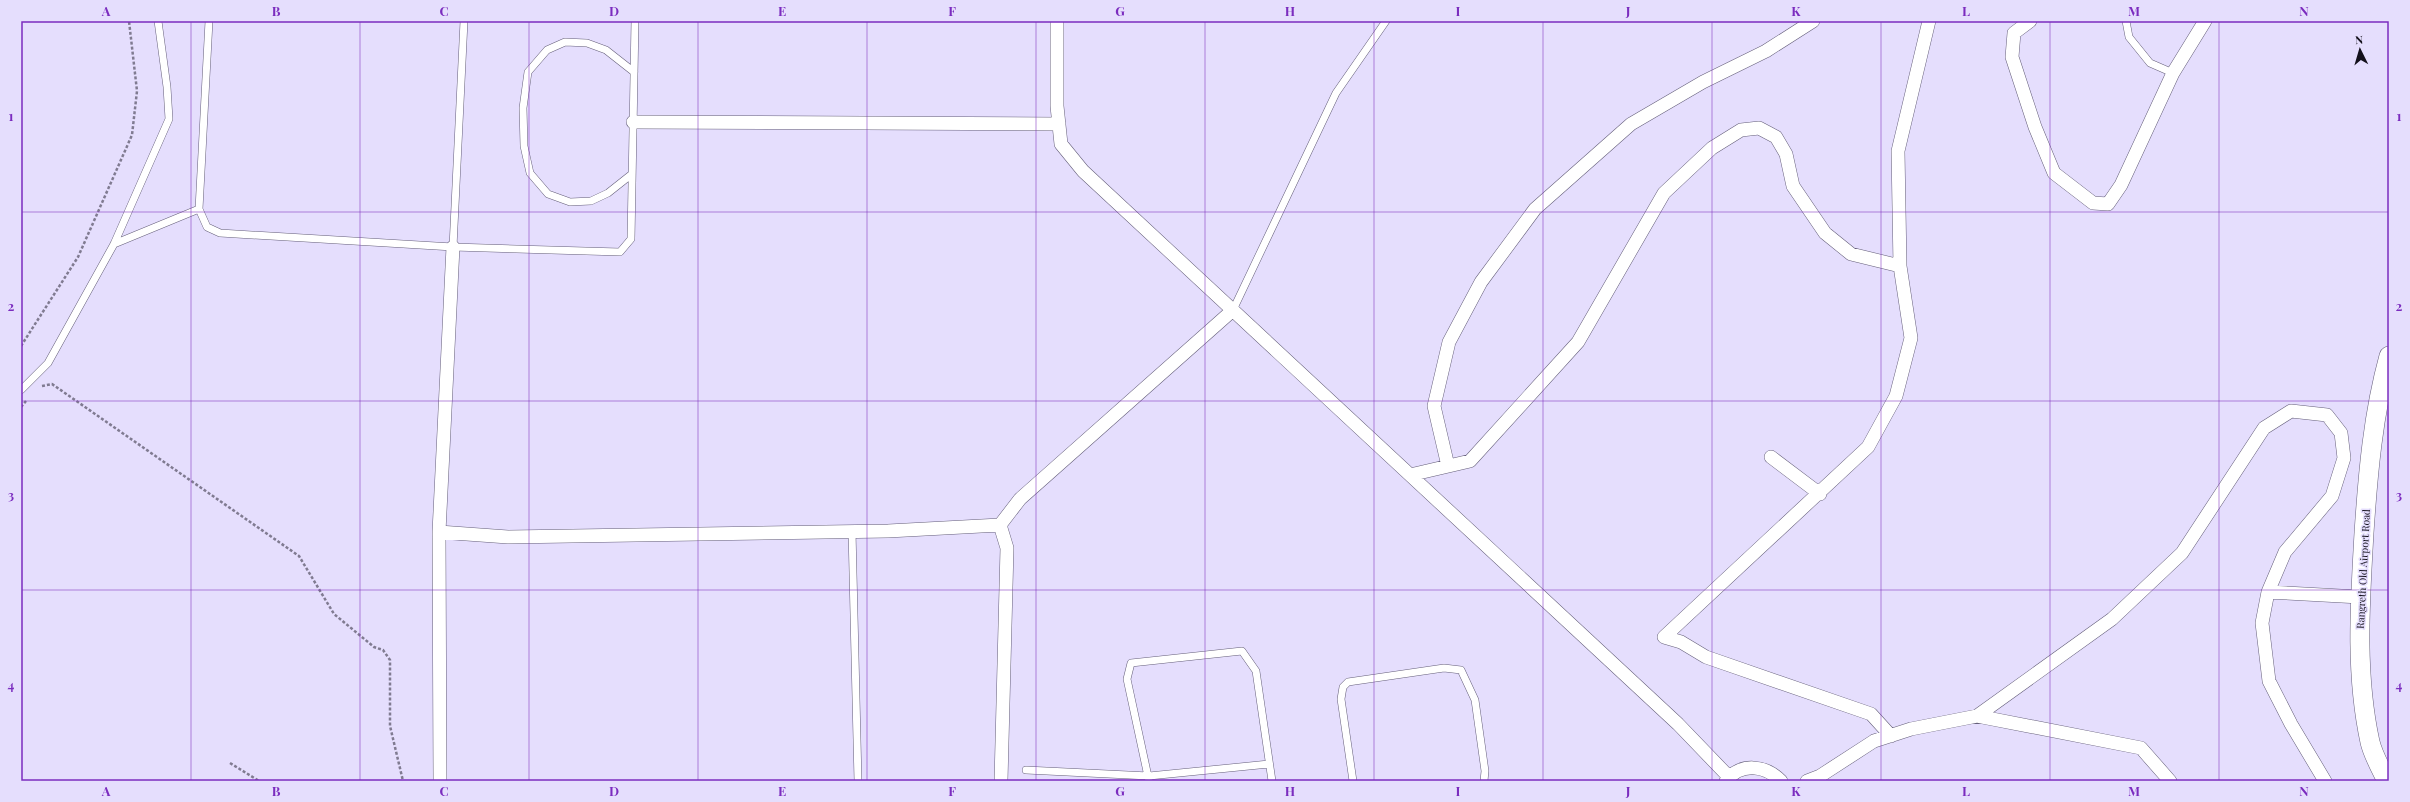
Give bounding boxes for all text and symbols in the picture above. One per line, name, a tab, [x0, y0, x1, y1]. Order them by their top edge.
text: A	[101, 2, 111, 19]
text: B	[272, 2, 281, 19]
text: C	[439, 2, 449, 19]
text: D	[609, 2, 619, 19]
text: E	[778, 2, 786, 19]
text: F	[948, 2, 956, 19]
text: G	[1115, 2, 1125, 19]
text: H	[1285, 2, 1295, 19]
text: I	[1456, 2, 1461, 19]
text: J	[1625, 2, 1631, 19]
text: K	[1791, 2, 1801, 19]
text: L	[1962, 2, 1970, 19]
text: M	[2128, 2, 2140, 19]
text: N	[2299, 2, 2309, 19]
north arrow	[2340, 30, 2380, 70]
text: N	[2354, 32, 2364, 47]
text: 1	[9, 107, 14, 124]
text: 1	[2397, 107, 2402, 124]
text: 2	[8, 297, 15, 314]
text: 2	[2396, 297, 2403, 314]
text: 3	[8, 486, 14, 503]
text: 3	[2396, 486, 2402, 503]
street label: Rangreth Old Airport Road	[2353, 509, 2373, 629]
text: 4	[8, 676, 15, 693]
text: 4	[2396, 676, 2403, 693]
text: A	[101, 782, 111, 799]
text: B	[272, 782, 281, 799]
text: C	[439, 782, 449, 799]
text: D	[609, 782, 619, 799]
text: E	[778, 782, 786, 799]
text: F	[948, 782, 956, 799]
text: G	[1115, 782, 1125, 799]
text: H	[1285, 782, 1295, 799]
text: I	[1456, 782, 1461, 799]
text: J	[1625, 782, 1631, 799]
text: K	[1791, 782, 1801, 799]
text: L	[1962, 782, 1970, 799]
text: M	[2128, 782, 2140, 799]
text: N	[2299, 782, 2309, 799]

